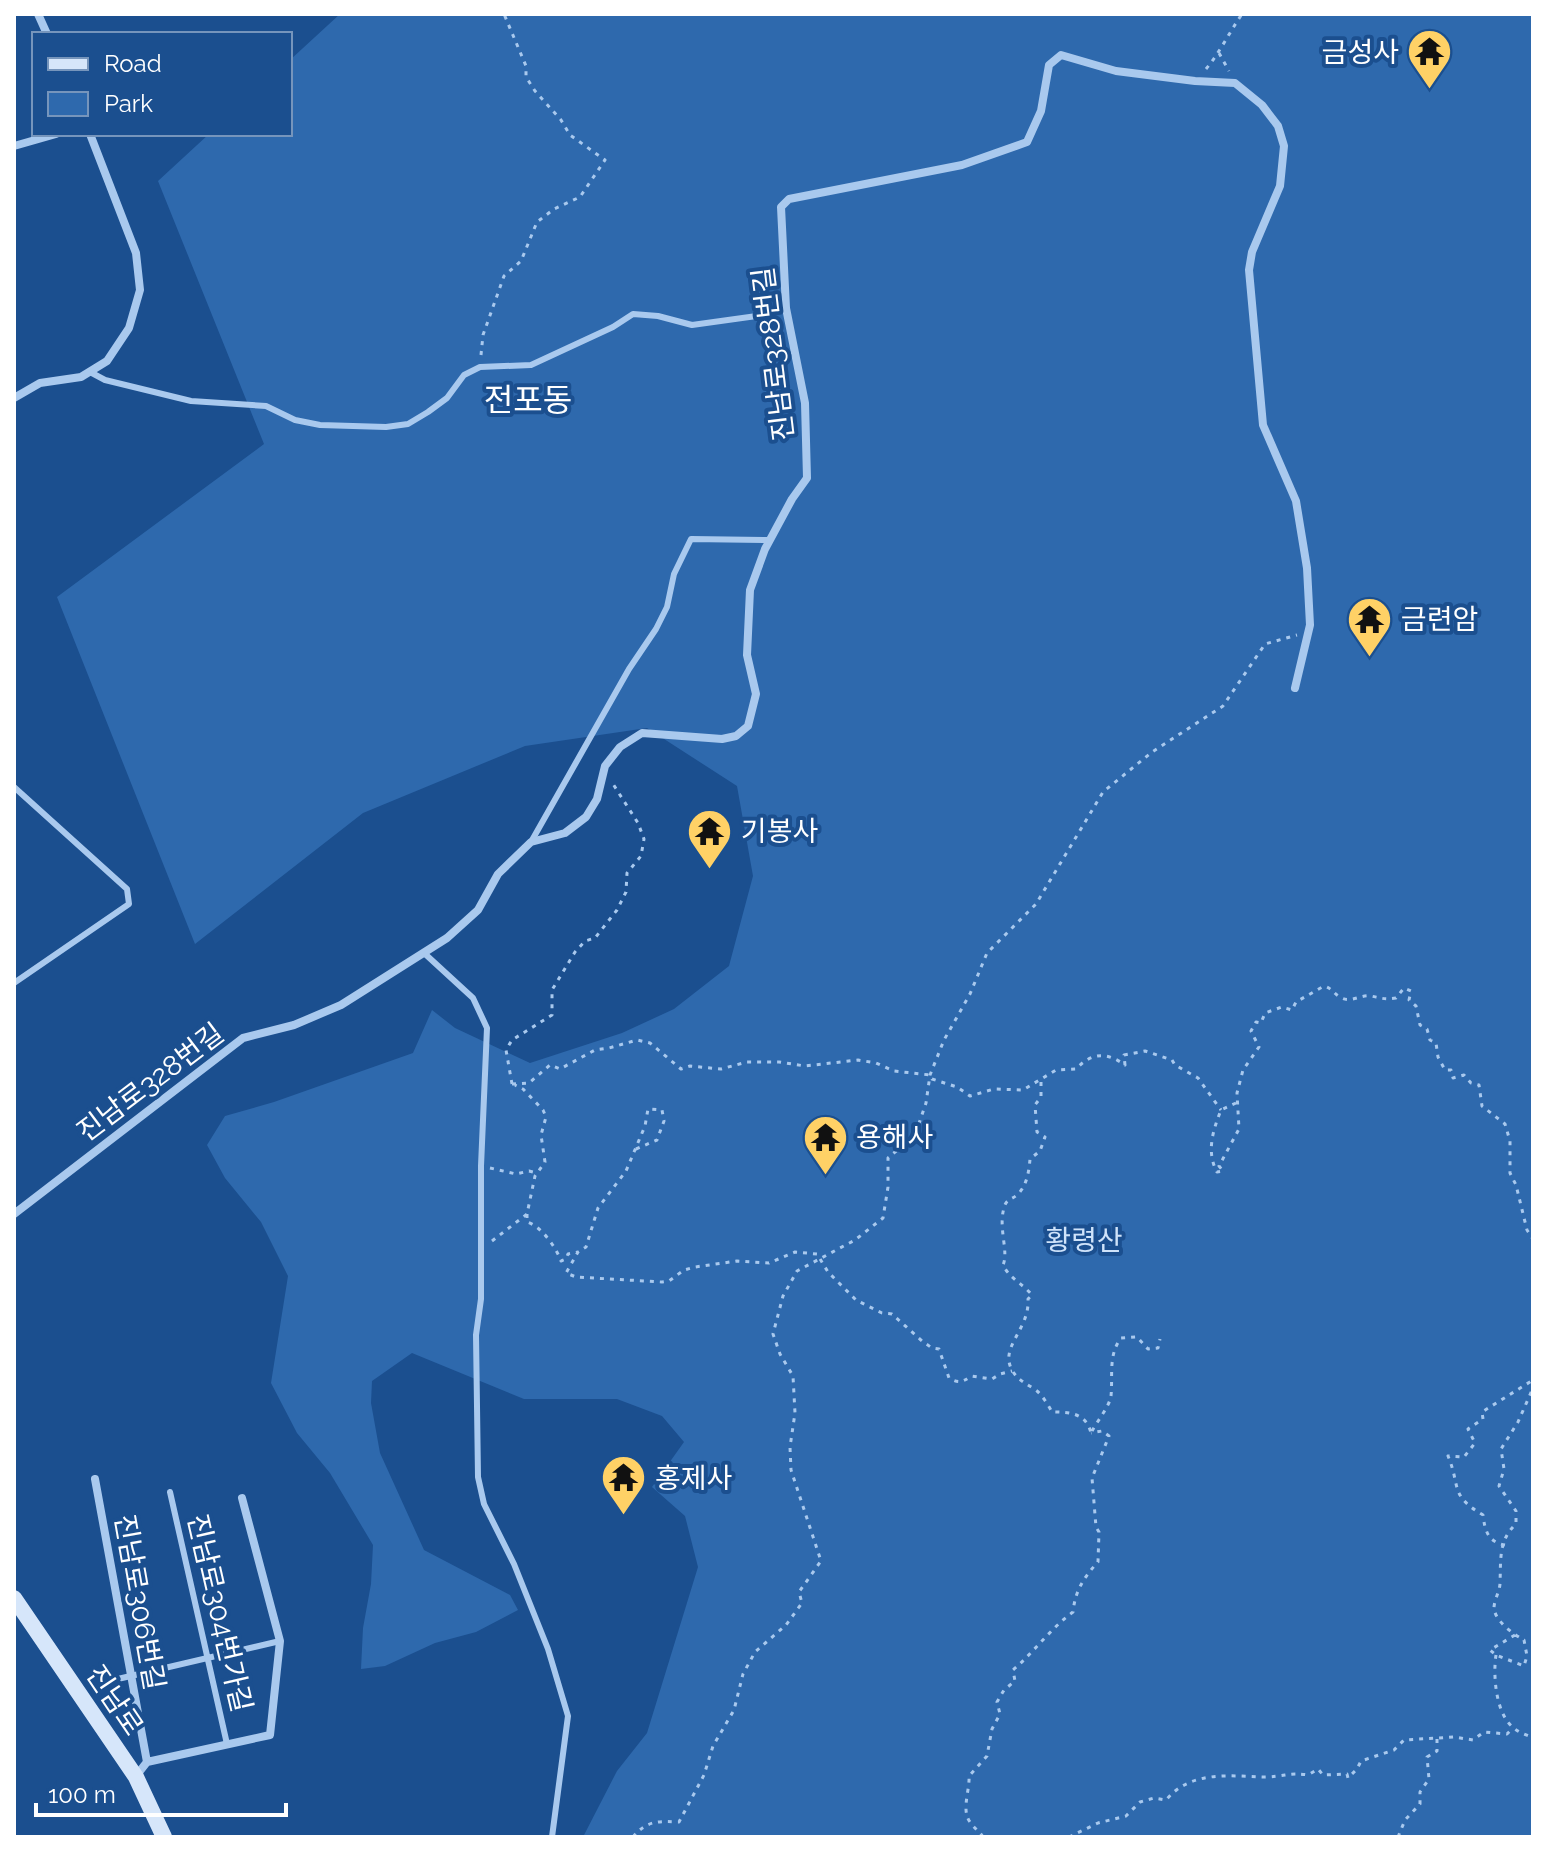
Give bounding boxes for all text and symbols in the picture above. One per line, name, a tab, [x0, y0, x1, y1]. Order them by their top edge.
temple icon: 금성사	[1406, 28, 1454, 91]
legend	[32, 32, 292, 136]
place label: 금성사	[1322, 36, 1399, 69]
text: Road	[104, 49, 162, 78]
text: Park	[104, 89, 153, 118]
street label: 진남로328번길	[746, 265, 801, 443]
district label: 전포동	[484, 381, 572, 418]
temple icon: 금련암	[1346, 595, 1394, 658]
place label: 금련암	[1401, 603, 1478, 636]
temple icon: 기봉사	[686, 807, 734, 870]
place label: 기봉사	[741, 815, 818, 848]
street label: 진남로328번길	[71, 1017, 230, 1148]
temple icon: 용해사	[801, 1113, 849, 1176]
place label: 용해사	[856, 1121, 933, 1154]
park label: 황령산	[1045, 1224, 1123, 1257]
temple icon: 홍제사	[600, 1454, 648, 1517]
place label: 홍제사	[655, 1462, 732, 1495]
street label: 진남로304번가길	[181, 1511, 258, 1715]
street label: 진남로306번길	[108, 1512, 171, 1692]
street label: 진남로	[79, 1659, 150, 1742]
scale bar	[36, 1767, 286, 1817]
text: 100 m	[48, 1780, 116, 1809]

